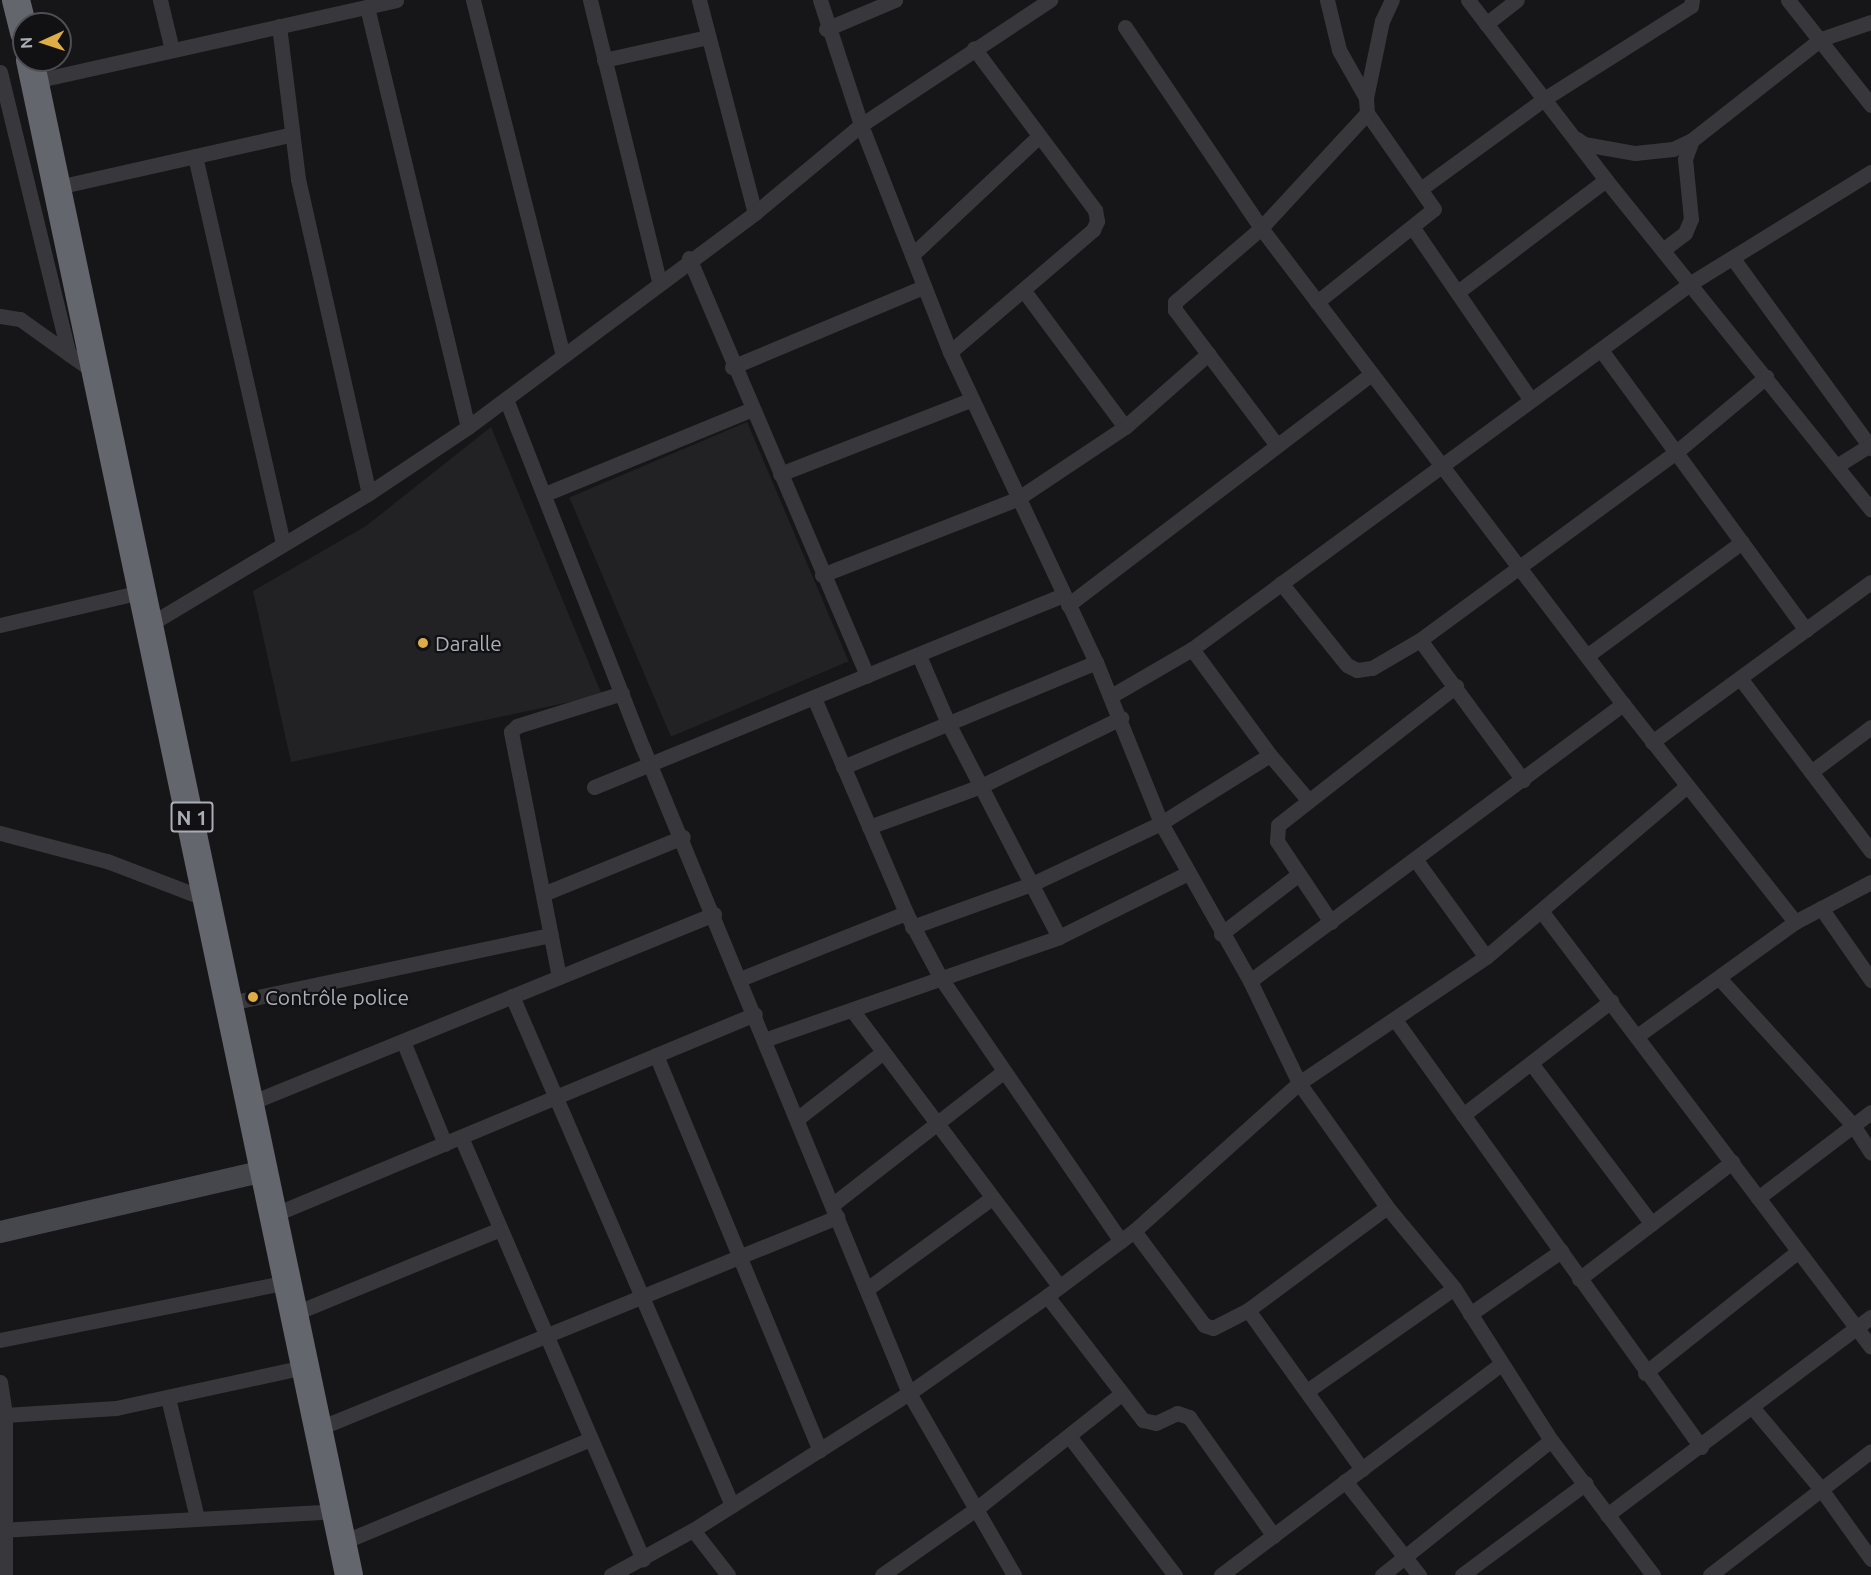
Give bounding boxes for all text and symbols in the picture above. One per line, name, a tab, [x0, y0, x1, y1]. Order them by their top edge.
north arrow	[12, 12, 72, 72]
text: N	[17, 36, 35, 49]
place label: Daralle	[435, 630, 502, 656]
marker: Daralle	[416, 636, 430, 650]
road number: N 1	[170, 800, 214, 834]
place label: Contrôle police	[265, 984, 409, 1010]
marker: Contrôle police	[246, 990, 260, 1004]

